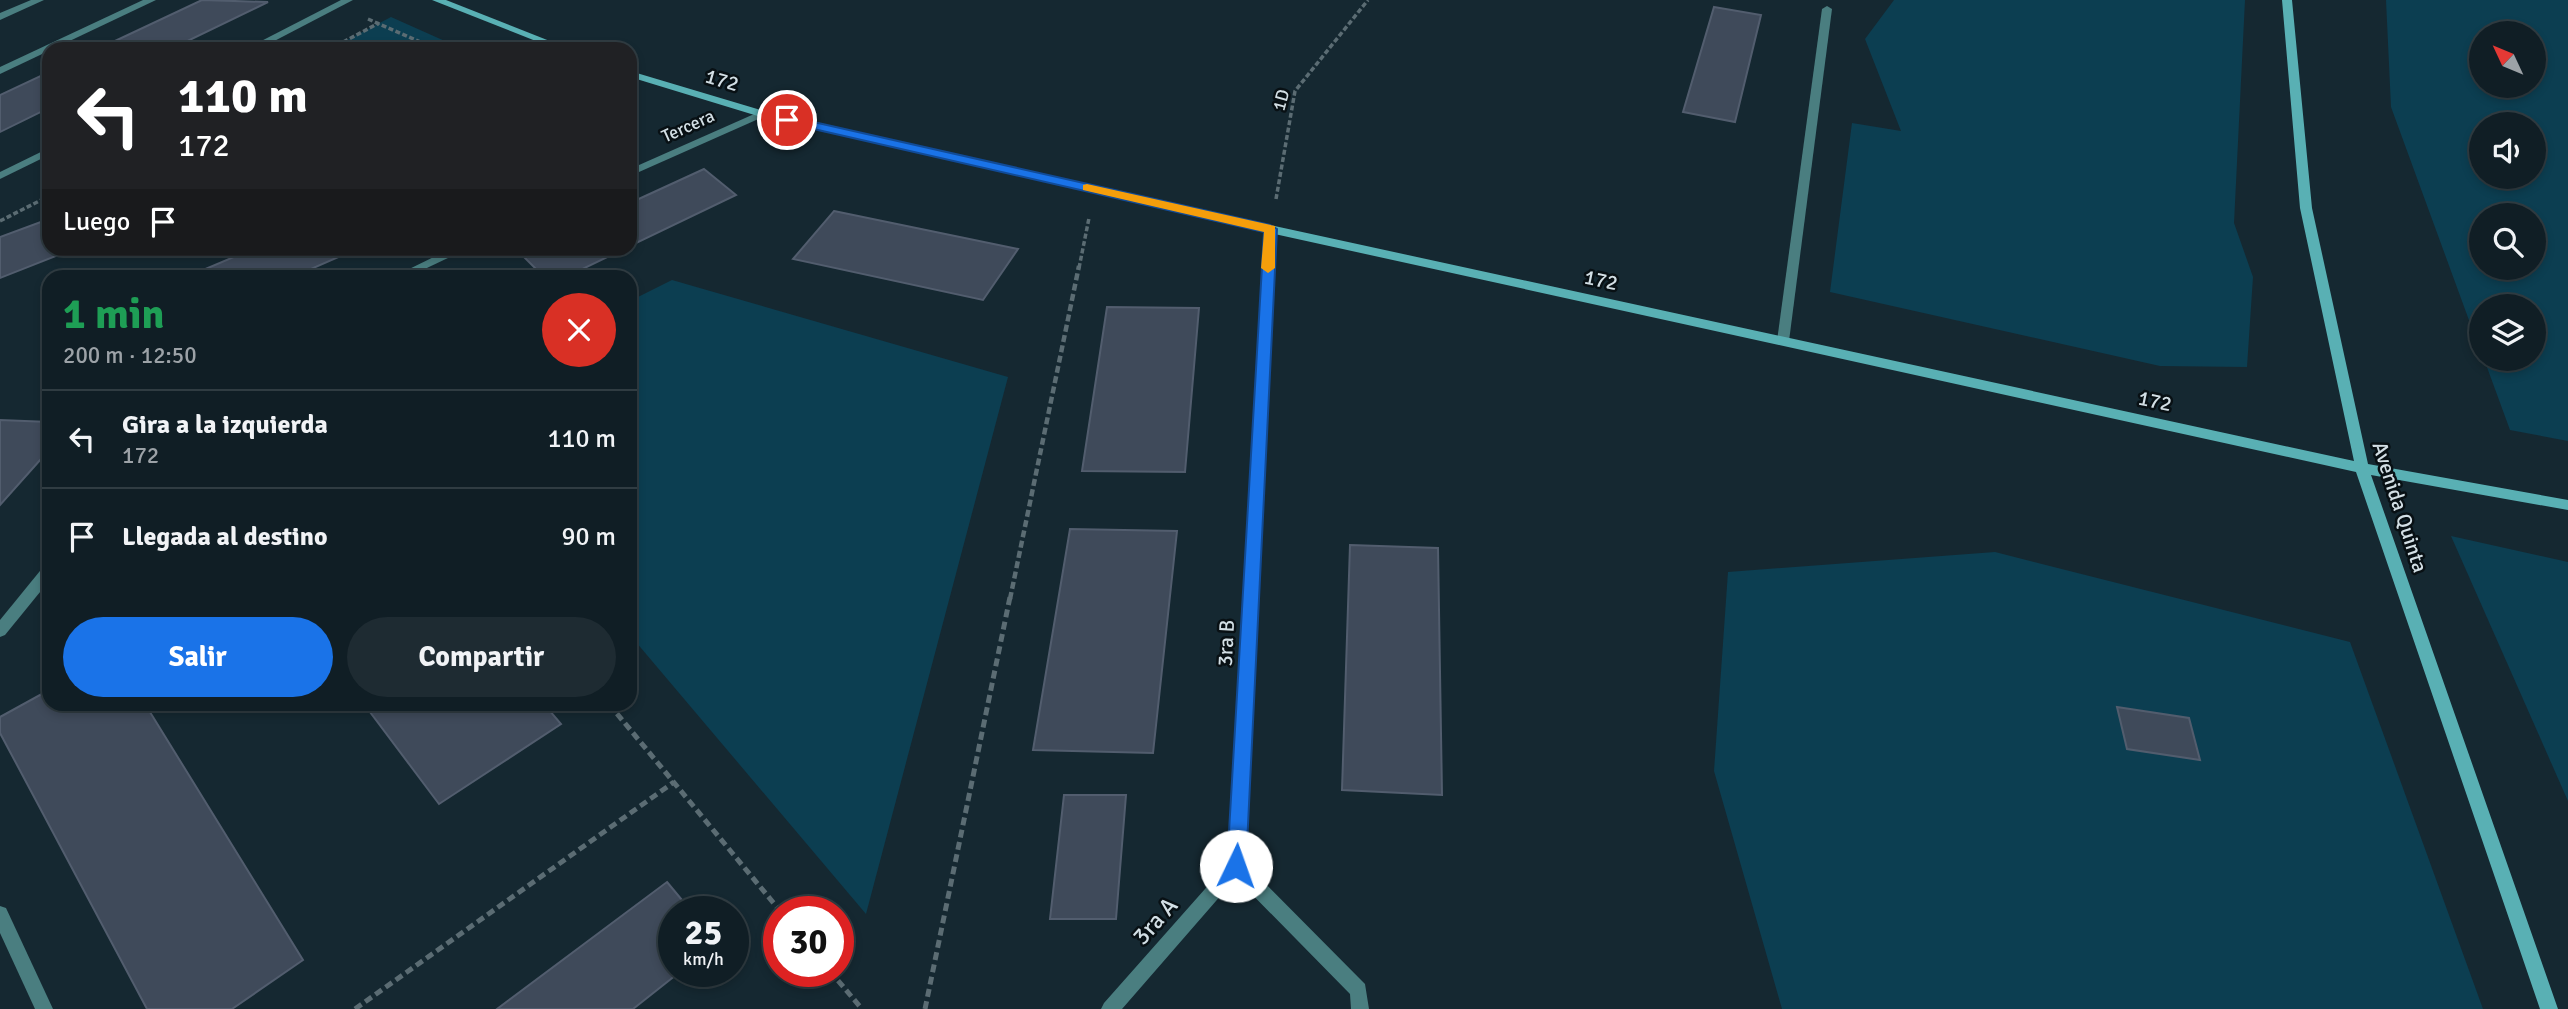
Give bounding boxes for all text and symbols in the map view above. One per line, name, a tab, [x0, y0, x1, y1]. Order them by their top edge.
north arrow	[2469, 21, 2546, 98]
map controls	[2469, 21, 2546, 371]
street label: 172	[702, 63, 742, 97]
text: 110 m	[178, 66, 308, 126]
icon: left	[63, 70, 154, 161]
street label: 1D	[1268, 87, 1294, 113]
pin	[757, 90, 817, 150]
icon: arrive	[768, 101, 806, 139]
street label: Tercera	[658, 105, 718, 147]
button: sound	[2469, 112, 2546, 189]
text: 172	[178, 126, 230, 165]
icon: arrive	[144, 203, 182, 241]
button: search	[2469, 203, 2546, 280]
text: Luego	[63, 206, 130, 238]
street label: 172	[1582, 264, 1620, 296]
text: 1 min	[63, 289, 164, 340]
button: close	[542, 293, 616, 367]
button: layers	[2469, 294, 2546, 371]
text: 200 m · 12:50	[63, 341, 197, 370]
street label: 172	[2136, 385, 2174, 417]
text: Gira a la izquierda	[122, 409, 328, 441]
icon: left	[63, 420, 101, 458]
text: 110 m	[547, 423, 616, 455]
street label: Avenida Quinta	[2367, 438, 2433, 576]
text: 172	[122, 441, 159, 470]
icon: arrive	[63, 518, 101, 556]
text: Llegada al destino	[122, 521, 328, 553]
text: 90 m	[561, 521, 616, 553]
button: Salir	[63, 617, 333, 697]
button: Compartir	[347, 617, 616, 697]
street label: 3ra B	[1212, 619, 1240, 667]
position arrow	[1199, 829, 1273, 903]
street label: 3ra A	[1126, 891, 1184, 951]
speed limit sign: 30	[763, 896, 854, 987]
text: 25	[685, 911, 722, 954]
text: km/h	[683, 948, 724, 970]

